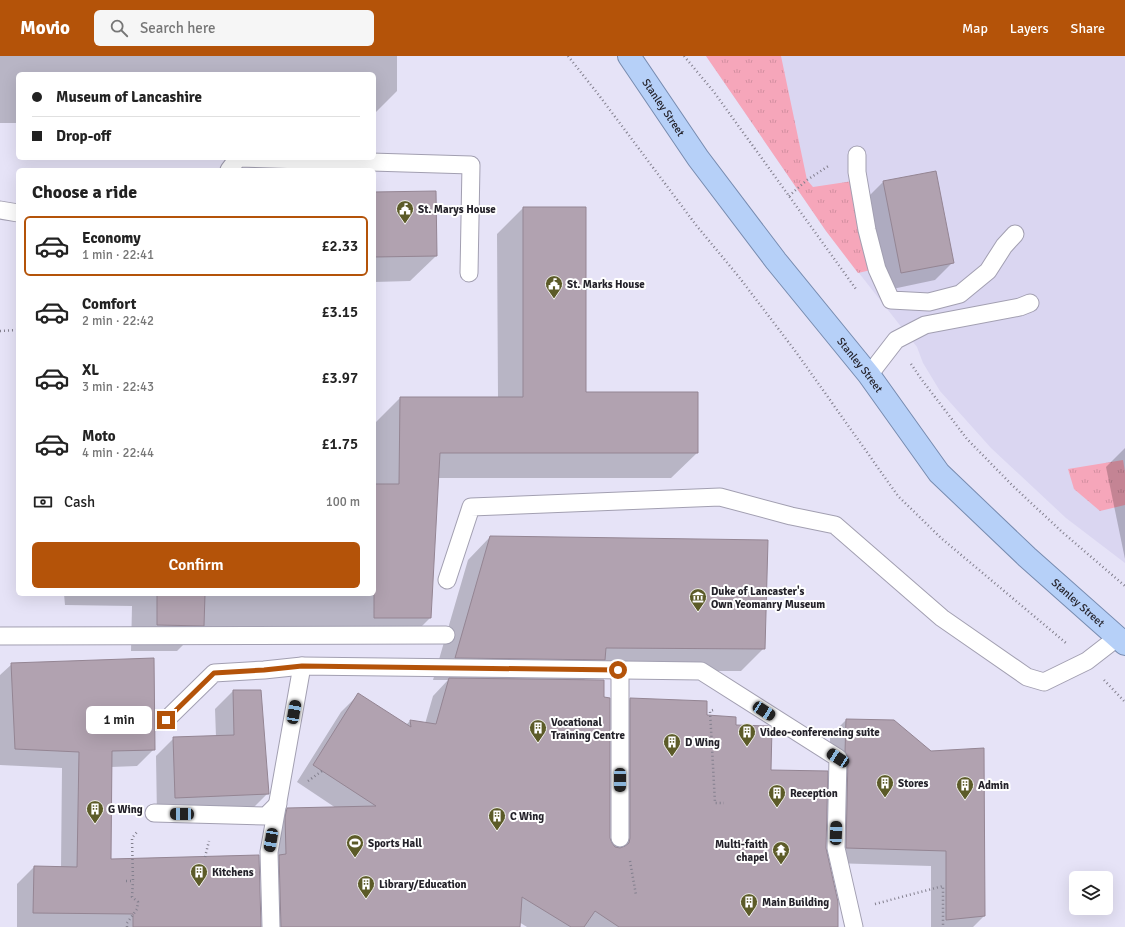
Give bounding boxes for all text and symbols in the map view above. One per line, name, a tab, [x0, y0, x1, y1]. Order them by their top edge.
search box	[94, 10, 374, 46]
text: Movio	[20, 16, 70, 40]
icon: search	[108, 17, 130, 39]
text: Search here	[140, 19, 216, 37]
text: Map	[962, 20, 988, 37]
text: Layers	[1010, 20, 1049, 37]
text: Share	[1071, 20, 1105, 37]
street label: Stanley Street	[640, 76, 688, 139]
text: Museum of Lancashire	[56, 88, 202, 106]
text: Drop-off	[56, 127, 111, 145]
text: Choose a ride	[32, 181, 137, 203]
public building icon: St. Marys House	[395, 199, 415, 224]
place label: St. Marys House	[418, 203, 496, 216]
icon: car	[34, 228, 70, 264]
text: Economy	[82, 229, 141, 247]
text: £2.33	[321, 237, 358, 255]
text: 1 min · 22:41	[82, 247, 154, 263]
public building icon: St. Marks House	[544, 274, 564, 299]
place label: St. Marks House	[567, 278, 645, 291]
icon: car	[34, 294, 70, 330]
text: Comfort	[82, 295, 136, 313]
text: £3.15	[321, 303, 358, 321]
text: 2 min · 22:42	[82, 313, 154, 329]
street label: Stanley Street	[834, 335, 886, 395]
icon: car	[34, 360, 70, 396]
text: XL	[82, 361, 99, 379]
text: £3.97	[321, 369, 358, 387]
text: 3 min · 22:43	[82, 379, 154, 395]
icon: car	[34, 426, 70, 462]
text: Moto	[82, 427, 116, 445]
text: £1.75	[321, 435, 358, 453]
text: 4 min · 22:44	[82, 445, 154, 461]
icon: cash	[32, 491, 54, 513]
text: Cash	[64, 493, 95, 511]
text: 100 m	[326, 494, 360, 510]
button: Confirm	[32, 542, 360, 588]
street label: Stanley Street	[1049, 576, 1107, 629]
place label: Duke of Lancaster's Own Yeomanry Museum	[711, 585, 825, 611]
museum icon: Duke of Lancaster's Own Yeomanry Museum	[688, 587, 708, 612]
route start	[609, 661, 627, 679]
car	[286, 699, 302, 725]
car	[751, 699, 777, 723]
callout: 1 min	[86, 706, 152, 734]
route end	[157, 711, 175, 729]
text: 1 min	[103, 712, 135, 728]
place label: Vocational Training Centre	[551, 716, 625, 742]
building icon: Vocational Training Centre	[528, 718, 548, 743]
building icon: Video-conferencing suite	[737, 722, 757, 747]
place label: Video-conferencing suite	[760, 726, 880, 739]
building icon: D Wing	[662, 732, 682, 757]
place label: D Wing	[685, 736, 720, 749]
car	[825, 746, 851, 770]
car	[614, 768, 626, 792]
building icon: Stores	[875, 773, 895, 798]
building icon: Admin	[955, 775, 975, 800]
place label: Stores	[898, 777, 929, 790]
place label: Admin	[978, 779, 1009, 792]
building icon: Reception	[767, 783, 787, 808]
place label: Reception	[790, 787, 838, 800]
building icon: G Wing	[85, 799, 105, 824]
place label: G Wing	[108, 803, 143, 816]
building icon: C Wing	[487, 806, 507, 831]
car	[170, 808, 194, 820]
place label: C Wing	[510, 810, 544, 823]
car	[830, 821, 842, 845]
car	[263, 827, 279, 853]
sports icon: Sports Hall	[345, 833, 365, 858]
place label: Sports Hall	[368, 837, 423, 850]
place label: Multi-faith chapel	[715, 838, 769, 864]
temple icon: Multi-faith chapel	[771, 840, 791, 865]
building icon: Kitchens	[189, 862, 209, 887]
place label: Kitchens	[212, 866, 254, 879]
map controls	[1069, 871, 1113, 915]
button: layers	[1069, 871, 1113, 915]
building icon: Library/Education	[356, 874, 376, 899]
place label: Library/Education	[379, 878, 467, 891]
building icon: Main Building	[739, 892, 759, 917]
place label: Main Building	[762, 896, 829, 909]

